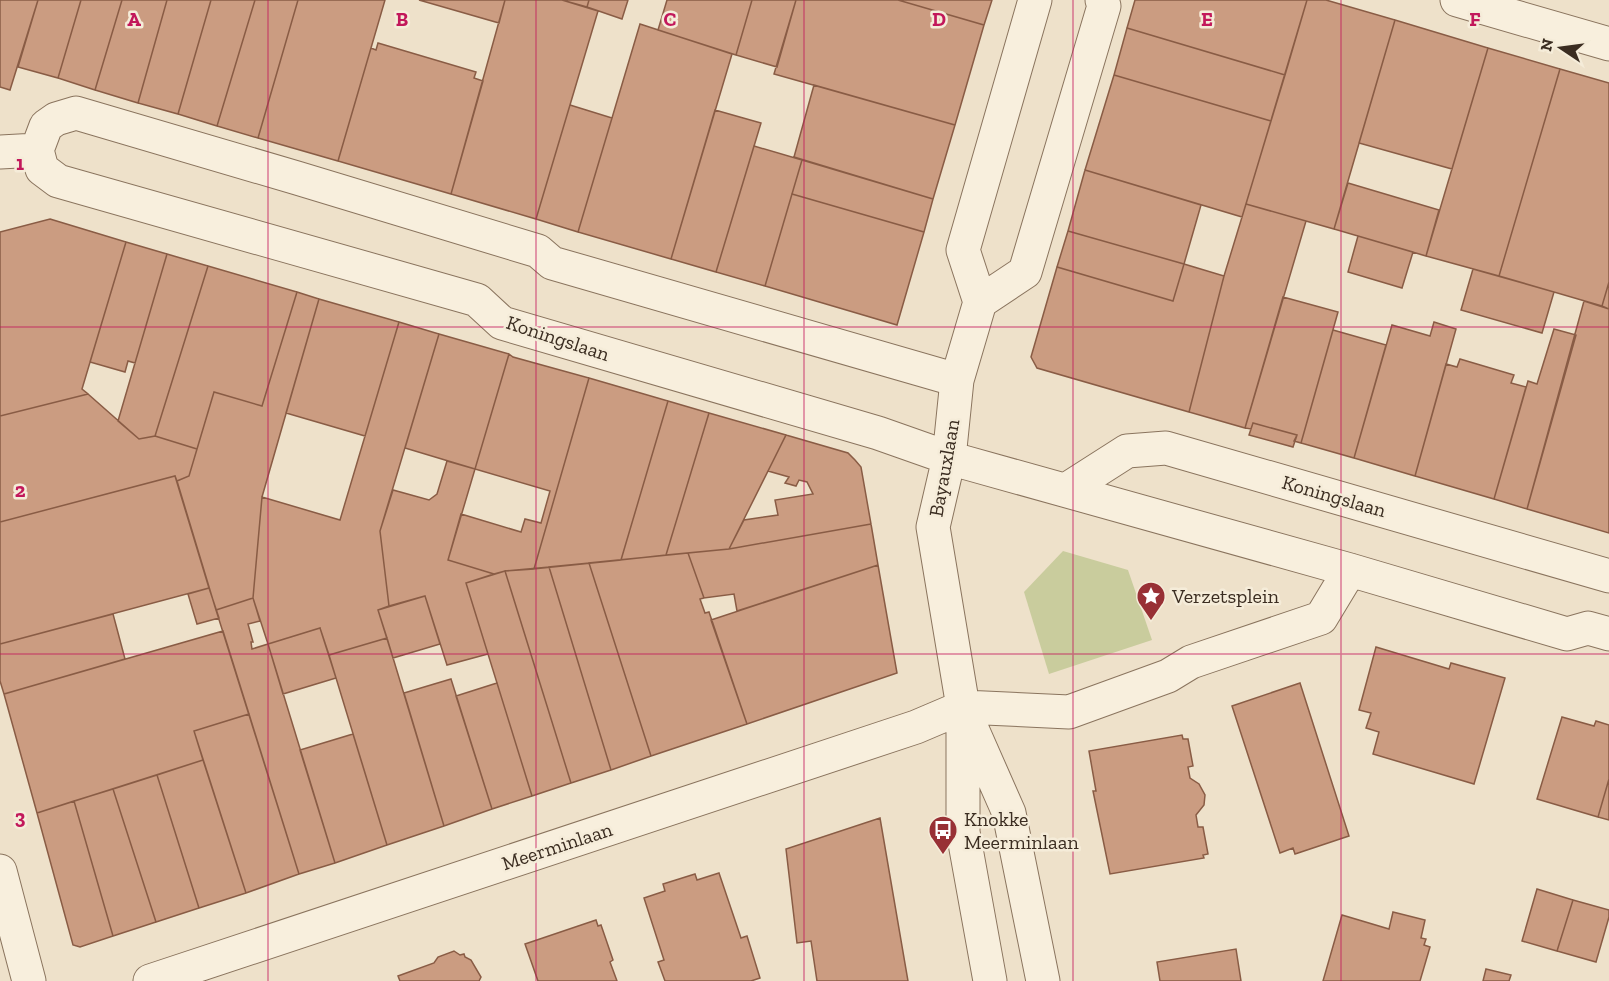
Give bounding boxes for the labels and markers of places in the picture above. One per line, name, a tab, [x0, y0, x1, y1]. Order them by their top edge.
place icon: Verzetsplein	[1135, 580, 1167, 622]
place label: Verzetsplein	[1171, 584, 1280, 608]
place label: Knokke Meerminlaan	[964, 807, 1079, 854]
bus stop icon: Knokke Meerminlaan	[927, 814, 959, 856]

